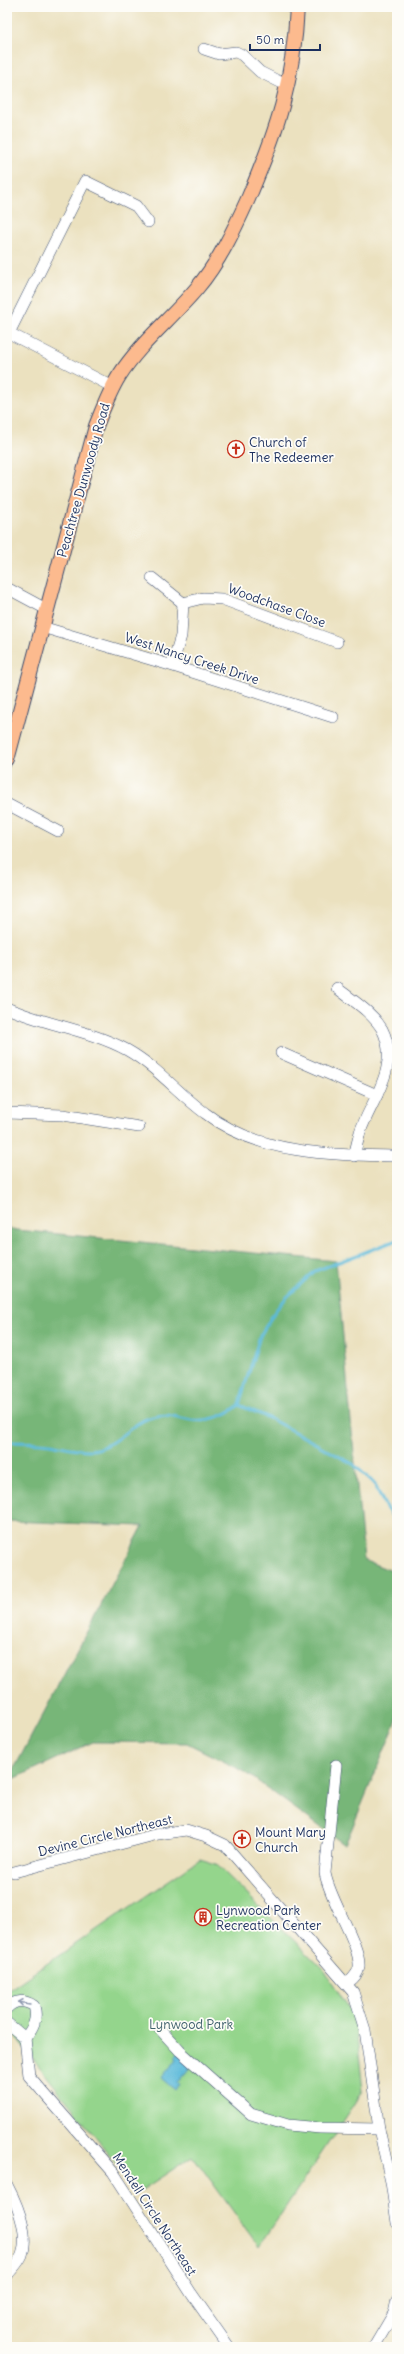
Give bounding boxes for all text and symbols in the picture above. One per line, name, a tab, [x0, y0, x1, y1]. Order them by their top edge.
scale bar	[250, 26, 320, 52]
text: 50 m	[256, 32, 285, 47]
street label: Peachtree Dunwoody Road	[53, 401, 114, 559]
place label: Church of The Redeemer	[249, 434, 334, 466]
church icon: Church of The Redeemer	[226, 439, 246, 459]
street label: Woodchase Close	[226, 580, 328, 631]
street label: West Nancy Creek Drive	[122, 629, 261, 688]
street label: Devine Circle Northeast	[36, 1810, 174, 1860]
place label: Mount Mary Church	[255, 1824, 326, 1856]
church icon: Mount Mary Church	[232, 1829, 252, 1849]
place label: Lynwood Park Recreation Center	[216, 1902, 322, 1934]
building icon: Lynwood Park Recreation Center	[193, 1907, 213, 1927]
one-way arrow	[18, 1998, 31, 2006]
park label: Lynwood Park	[149, 2016, 233, 2033]
street label: Mendell Circle Northeast	[109, 2150, 201, 2279]

